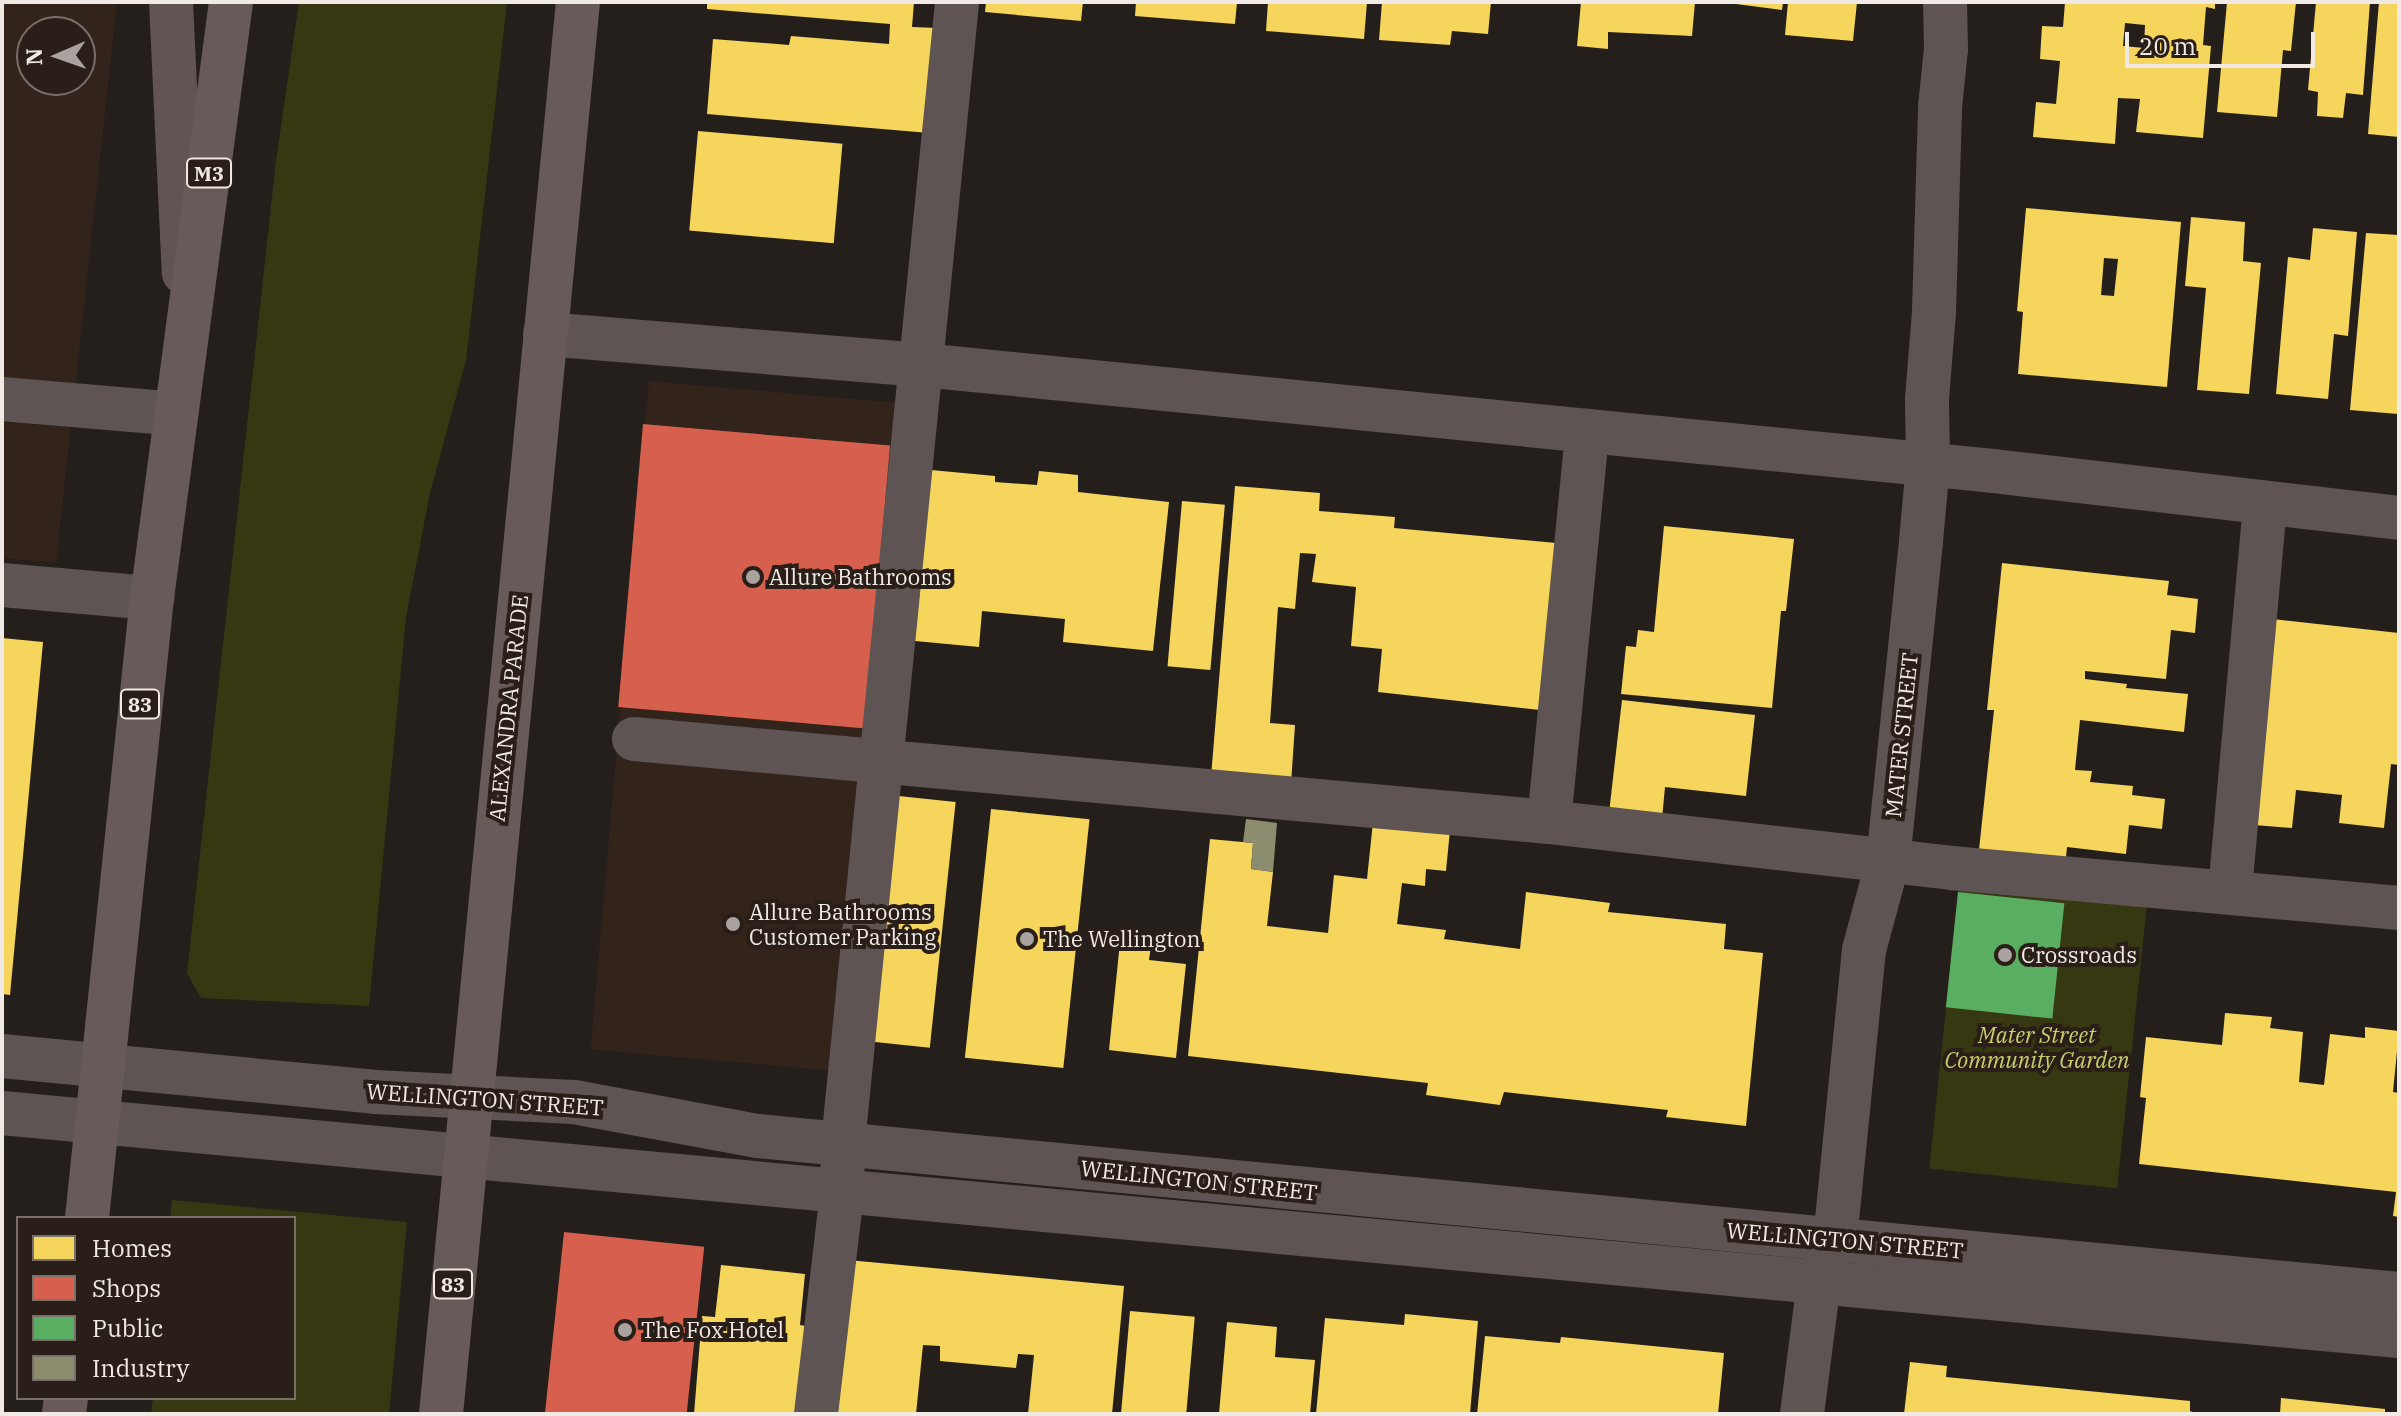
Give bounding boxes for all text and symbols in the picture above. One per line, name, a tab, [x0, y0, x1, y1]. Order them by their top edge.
north arrow	[16, 16, 96, 96]
scale bar	[2129, 16, 2319, 66]
text: 20 m	[2139, 30, 2196, 62]
text: N	[19, 48, 48, 66]
road number: M3	[185, 157, 233, 189]
place label: Allure Bathrooms	[769, 564, 952, 590]
marker: Allure Bathrooms	[744, 568, 762, 586]
street label: ALEXANDRA PARADE	[483, 593, 533, 823]
street label: MATER STREET	[1879, 651, 1923, 819]
road number: 83	[120, 688, 160, 720]
place label: Allure Bathrooms Customer Parking	[749, 898, 936, 950]
marker: Allure Bathrooms Customer Parking	[724, 915, 742, 933]
place label: The Wellington	[1043, 926, 1200, 952]
marker: The Wellington	[1018, 930, 1036, 948]
place label: Crossroads	[2021, 942, 2137, 968]
marker: Crossroads	[1996, 946, 2014, 964]
park label: Mater Street Community Garden	[1944, 1021, 2130, 1072]
street label: WELLINGTON STREET	[365, 1078, 605, 1120]
street label: WELLINGTON STREET	[1079, 1154, 1319, 1206]
legend	[16, 1216, 296, 1400]
street label: WELLINGTON STREET	[1725, 1216, 1965, 1264]
text: Homes	[92, 1232, 172, 1264]
road number: 83	[433, 1268, 473, 1300]
text: Shops	[92, 1272, 161, 1304]
text: Public	[92, 1312, 163, 1344]
place label: The Fox Hotel	[641, 1317, 784, 1343]
marker: The Fox Hotel	[616, 1321, 634, 1339]
text: Industry	[92, 1352, 189, 1384]

